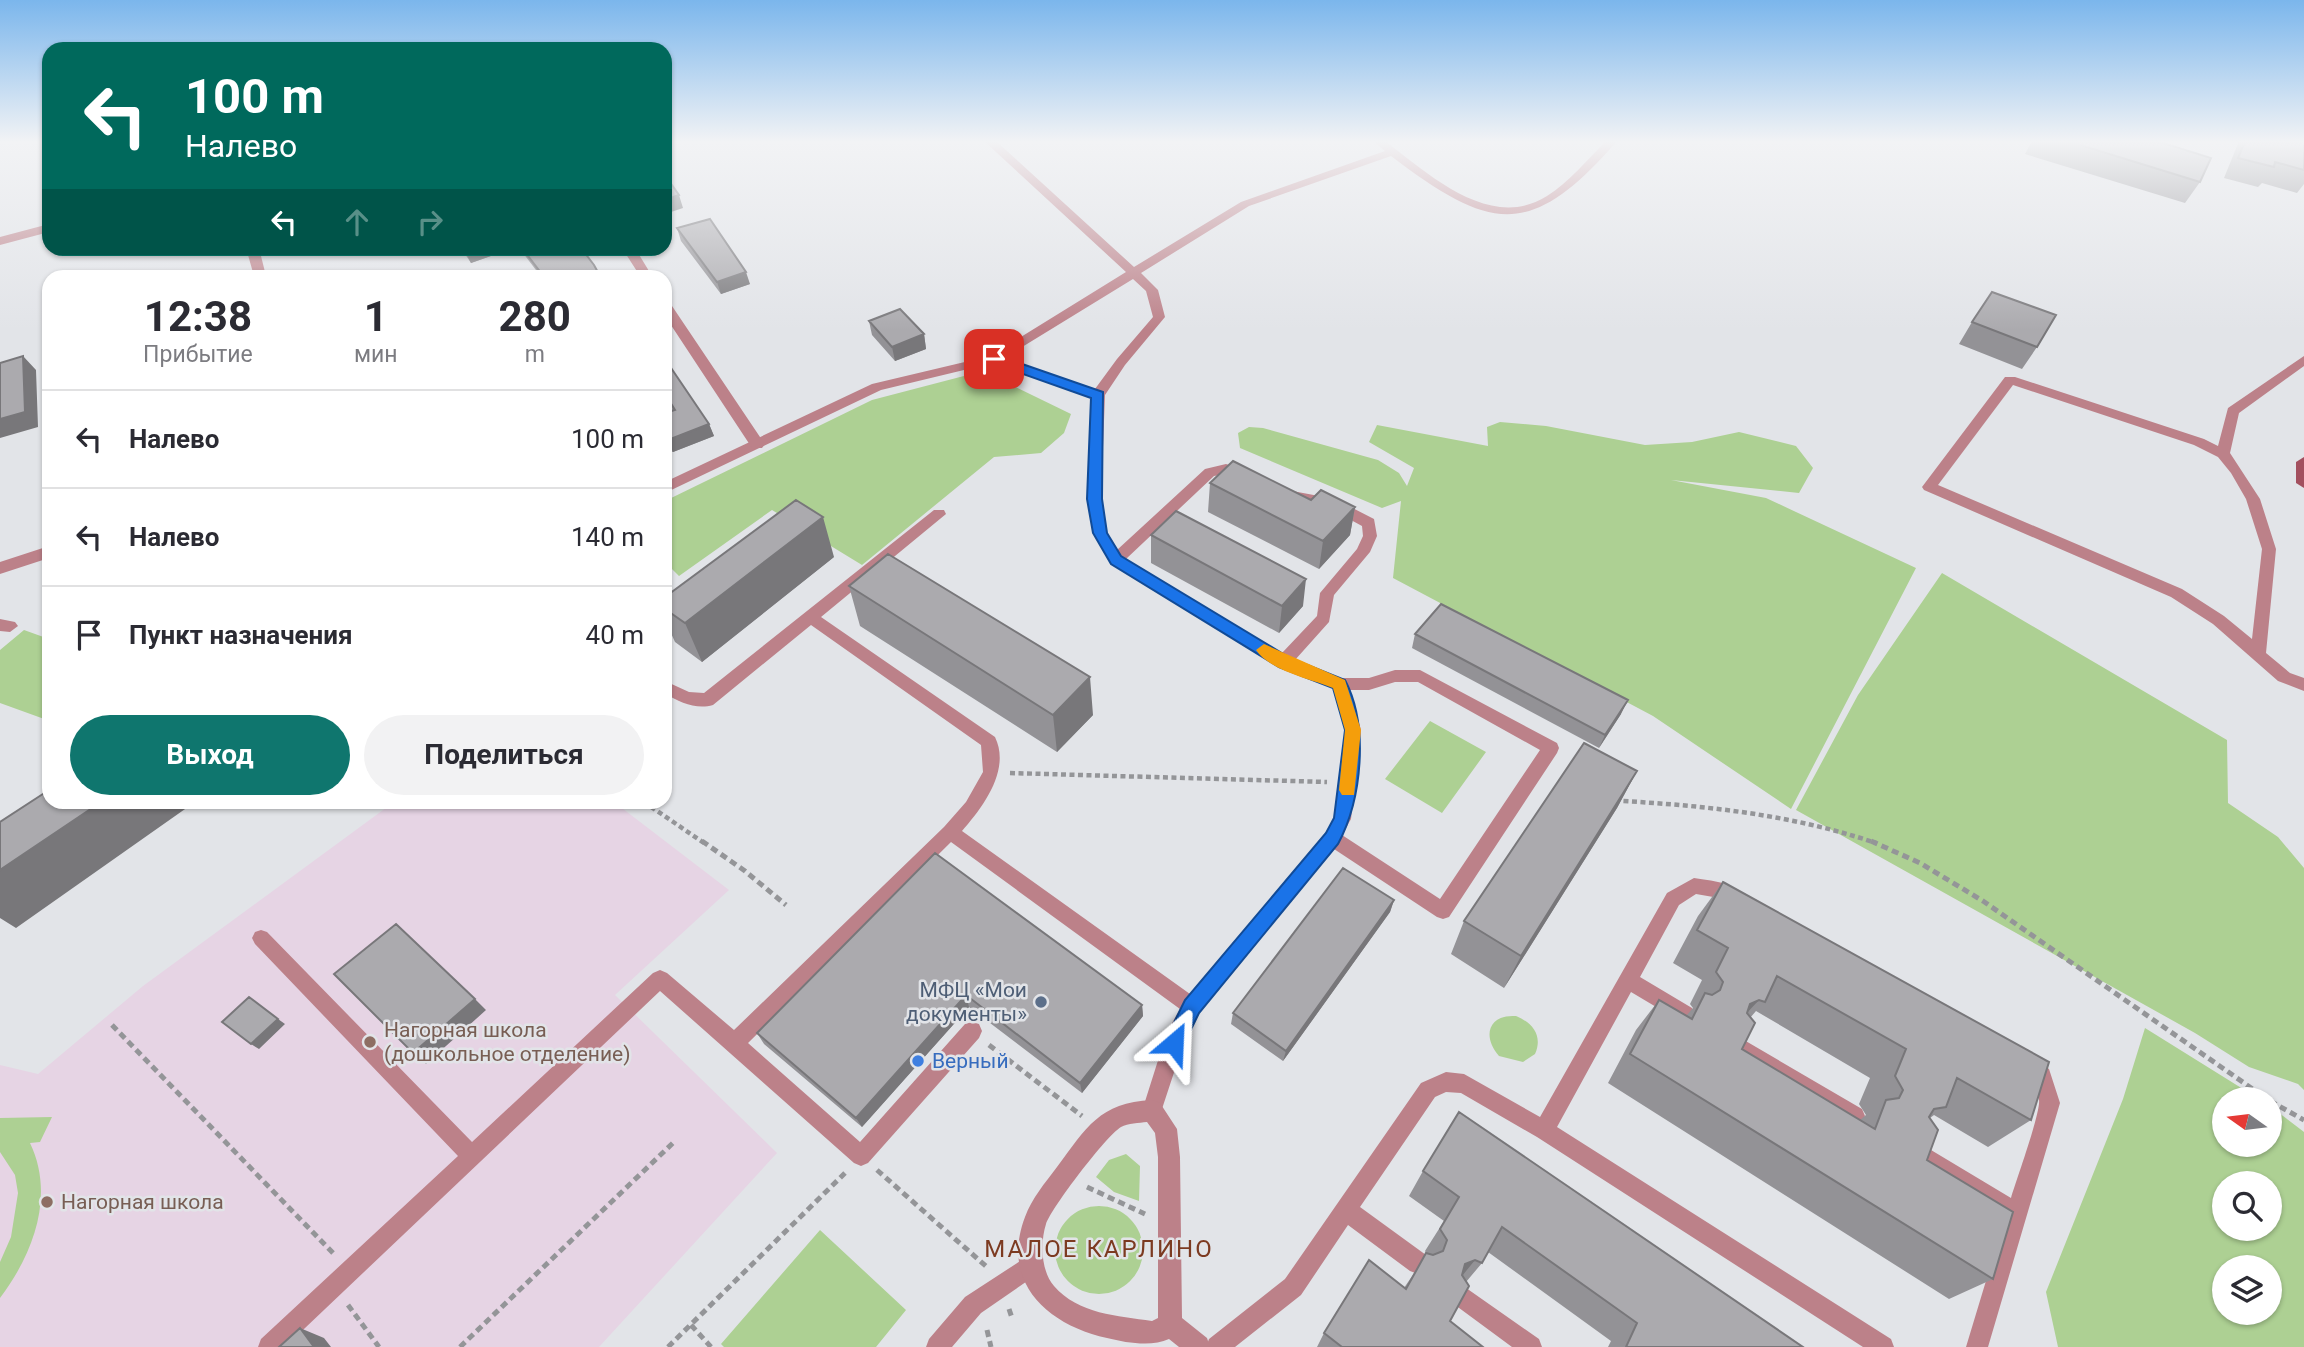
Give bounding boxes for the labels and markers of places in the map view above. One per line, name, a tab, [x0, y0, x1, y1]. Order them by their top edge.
pin	[964, 329, 1024, 389]
place label: МФЦ «Мои документы»	[906, 978, 1027, 1026]
marker: МФЦ «Мои документы»	[1033, 994, 1049, 1010]
place label: Нагорная школа (дошкольное отделение)	[384, 1018, 630, 1066]
marker: Нагорная школа (дошкольное отделение)	[362, 1034, 378, 1050]
place label: Верный	[932, 1049, 1009, 1073]
marker: Верный	[910, 1053, 926, 1069]
place label: Нагорная школа	[61, 1190, 224, 1214]
marker: Нагорная школа	[39, 1194, 55, 1210]

